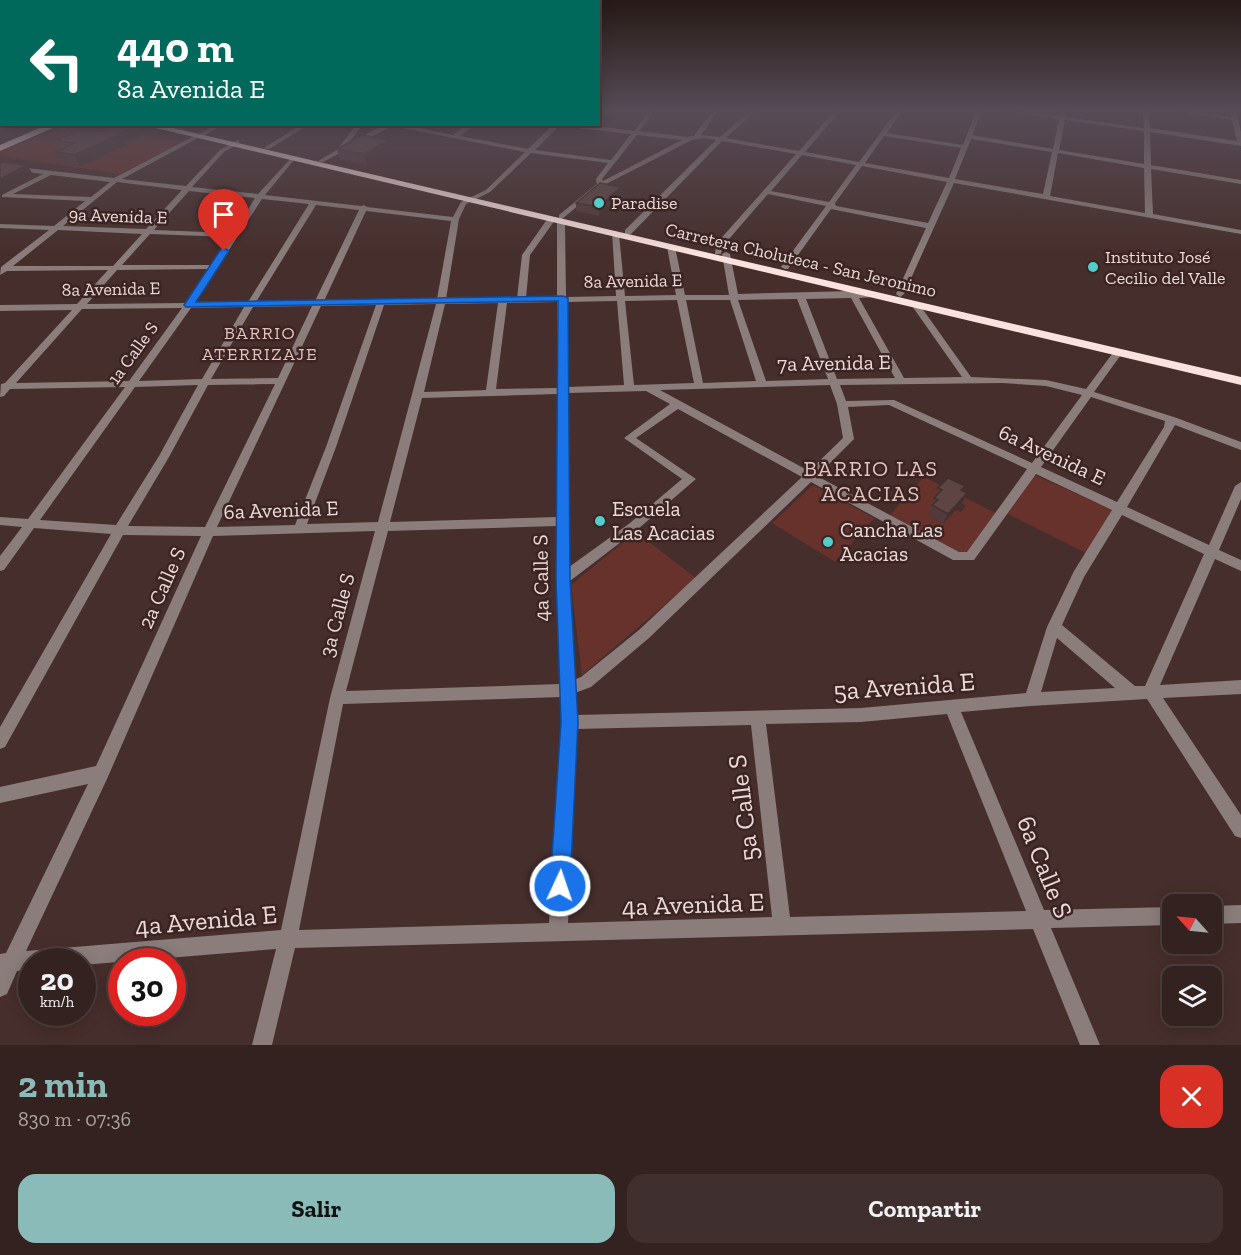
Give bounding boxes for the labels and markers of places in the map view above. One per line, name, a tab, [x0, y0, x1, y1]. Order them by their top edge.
pin	[198, 189, 249, 251]
place label: Paradise	[611, 192, 677, 214]
marker: Paradise	[592, 196, 606, 210]
place label: Instituto José Cecilio del Valle	[1105, 246, 1225, 289]
marker: Instituto José Cecilio del Valle	[1086, 260, 1100, 274]
place label: Escuela Las Acacias	[612, 496, 715, 545]
marker: Escuela Las Acacias	[593, 514, 607, 528]
place label: Cancha Las Acacias	[840, 517, 943, 566]
marker: Cancha Las Acacias	[821, 535, 835, 549]

